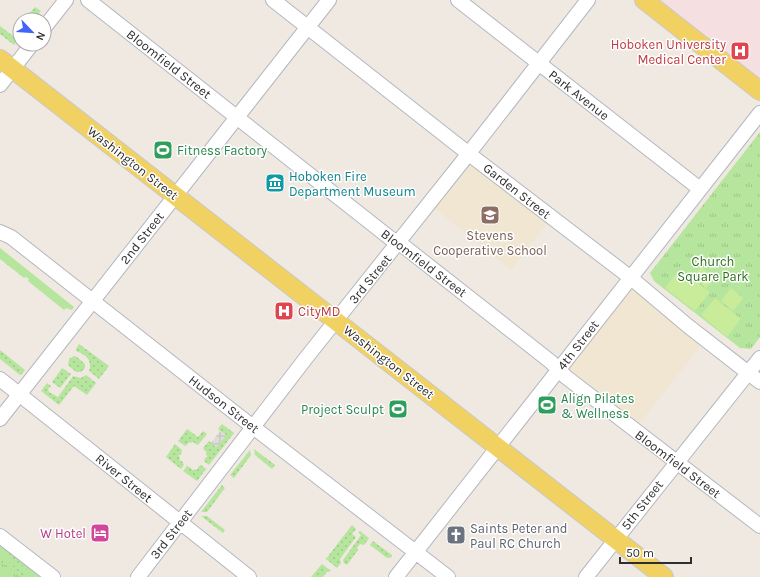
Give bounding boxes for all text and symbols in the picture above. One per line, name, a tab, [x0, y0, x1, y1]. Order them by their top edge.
north arrow	[12, 12, 52, 52]
street label: Bloomfield Street	[124, 26, 214, 102]
text: N	[33, 30, 48, 42]
place label: Hoboken University Medical Center	[611, 37, 726, 67]
hospital icon: Hoboken University Medical Center	[729, 40, 751, 62]
street label: Park Avenue	[546, 67, 612, 123]
street label: Washington Street	[85, 123, 181, 203]
sports icon: Fitness Factory	[152, 139, 174, 161]
place label: Fitness Factory	[177, 143, 267, 158]
street label: Garden Street	[480, 160, 554, 222]
place label: Hoboken Fire Department Museum	[289, 169, 416, 199]
museum icon: Hoboken Fire Department Museum	[264, 172, 286, 194]
school or university icon: Stevens Cooperative School	[479, 204, 501, 226]
street label: 2nd Street	[117, 209, 167, 267]
street label: Bloomfield Street	[378, 226, 470, 300]
place label: Stevens Cooperative School	[433, 228, 547, 258]
street label: 3rd Street	[346, 251, 394, 307]
park label: Church Square Park	[677, 254, 749, 285]
hospital icon: CityMD	[273, 300, 295, 322]
place label: CityMD	[298, 304, 340, 319]
street label: 4th Street	[554, 317, 602, 373]
street label: Washington Street	[341, 322, 437, 402]
street label: Hudson Street	[186, 372, 262, 436]
place label: Align Pilates & Wellness	[561, 391, 635, 421]
sports icon: Align Pilates & Wellness	[536, 394, 558, 416]
sports icon: Project Sculpt	[387, 398, 409, 420]
place label: Project Sculpt	[301, 402, 384, 417]
street label: Bloomfield Street	[632, 427, 724, 501]
street label: River Street	[93, 451, 155, 505]
street label: 5th Street	[618, 477, 666, 533]
street label: 3rd Street	[147, 506, 195, 562]
place label: Saints Peter and Paul RC Church	[470, 521, 567, 551]
hotel icon: W Hotel	[89, 522, 111, 544]
church icon: Saints Peter and Paul RC Church	[445, 524, 467, 546]
place label: W Hotel	[40, 526, 86, 541]
scale bar	[620, 539, 691, 565]
text: 50 m	[626, 546, 654, 560]

